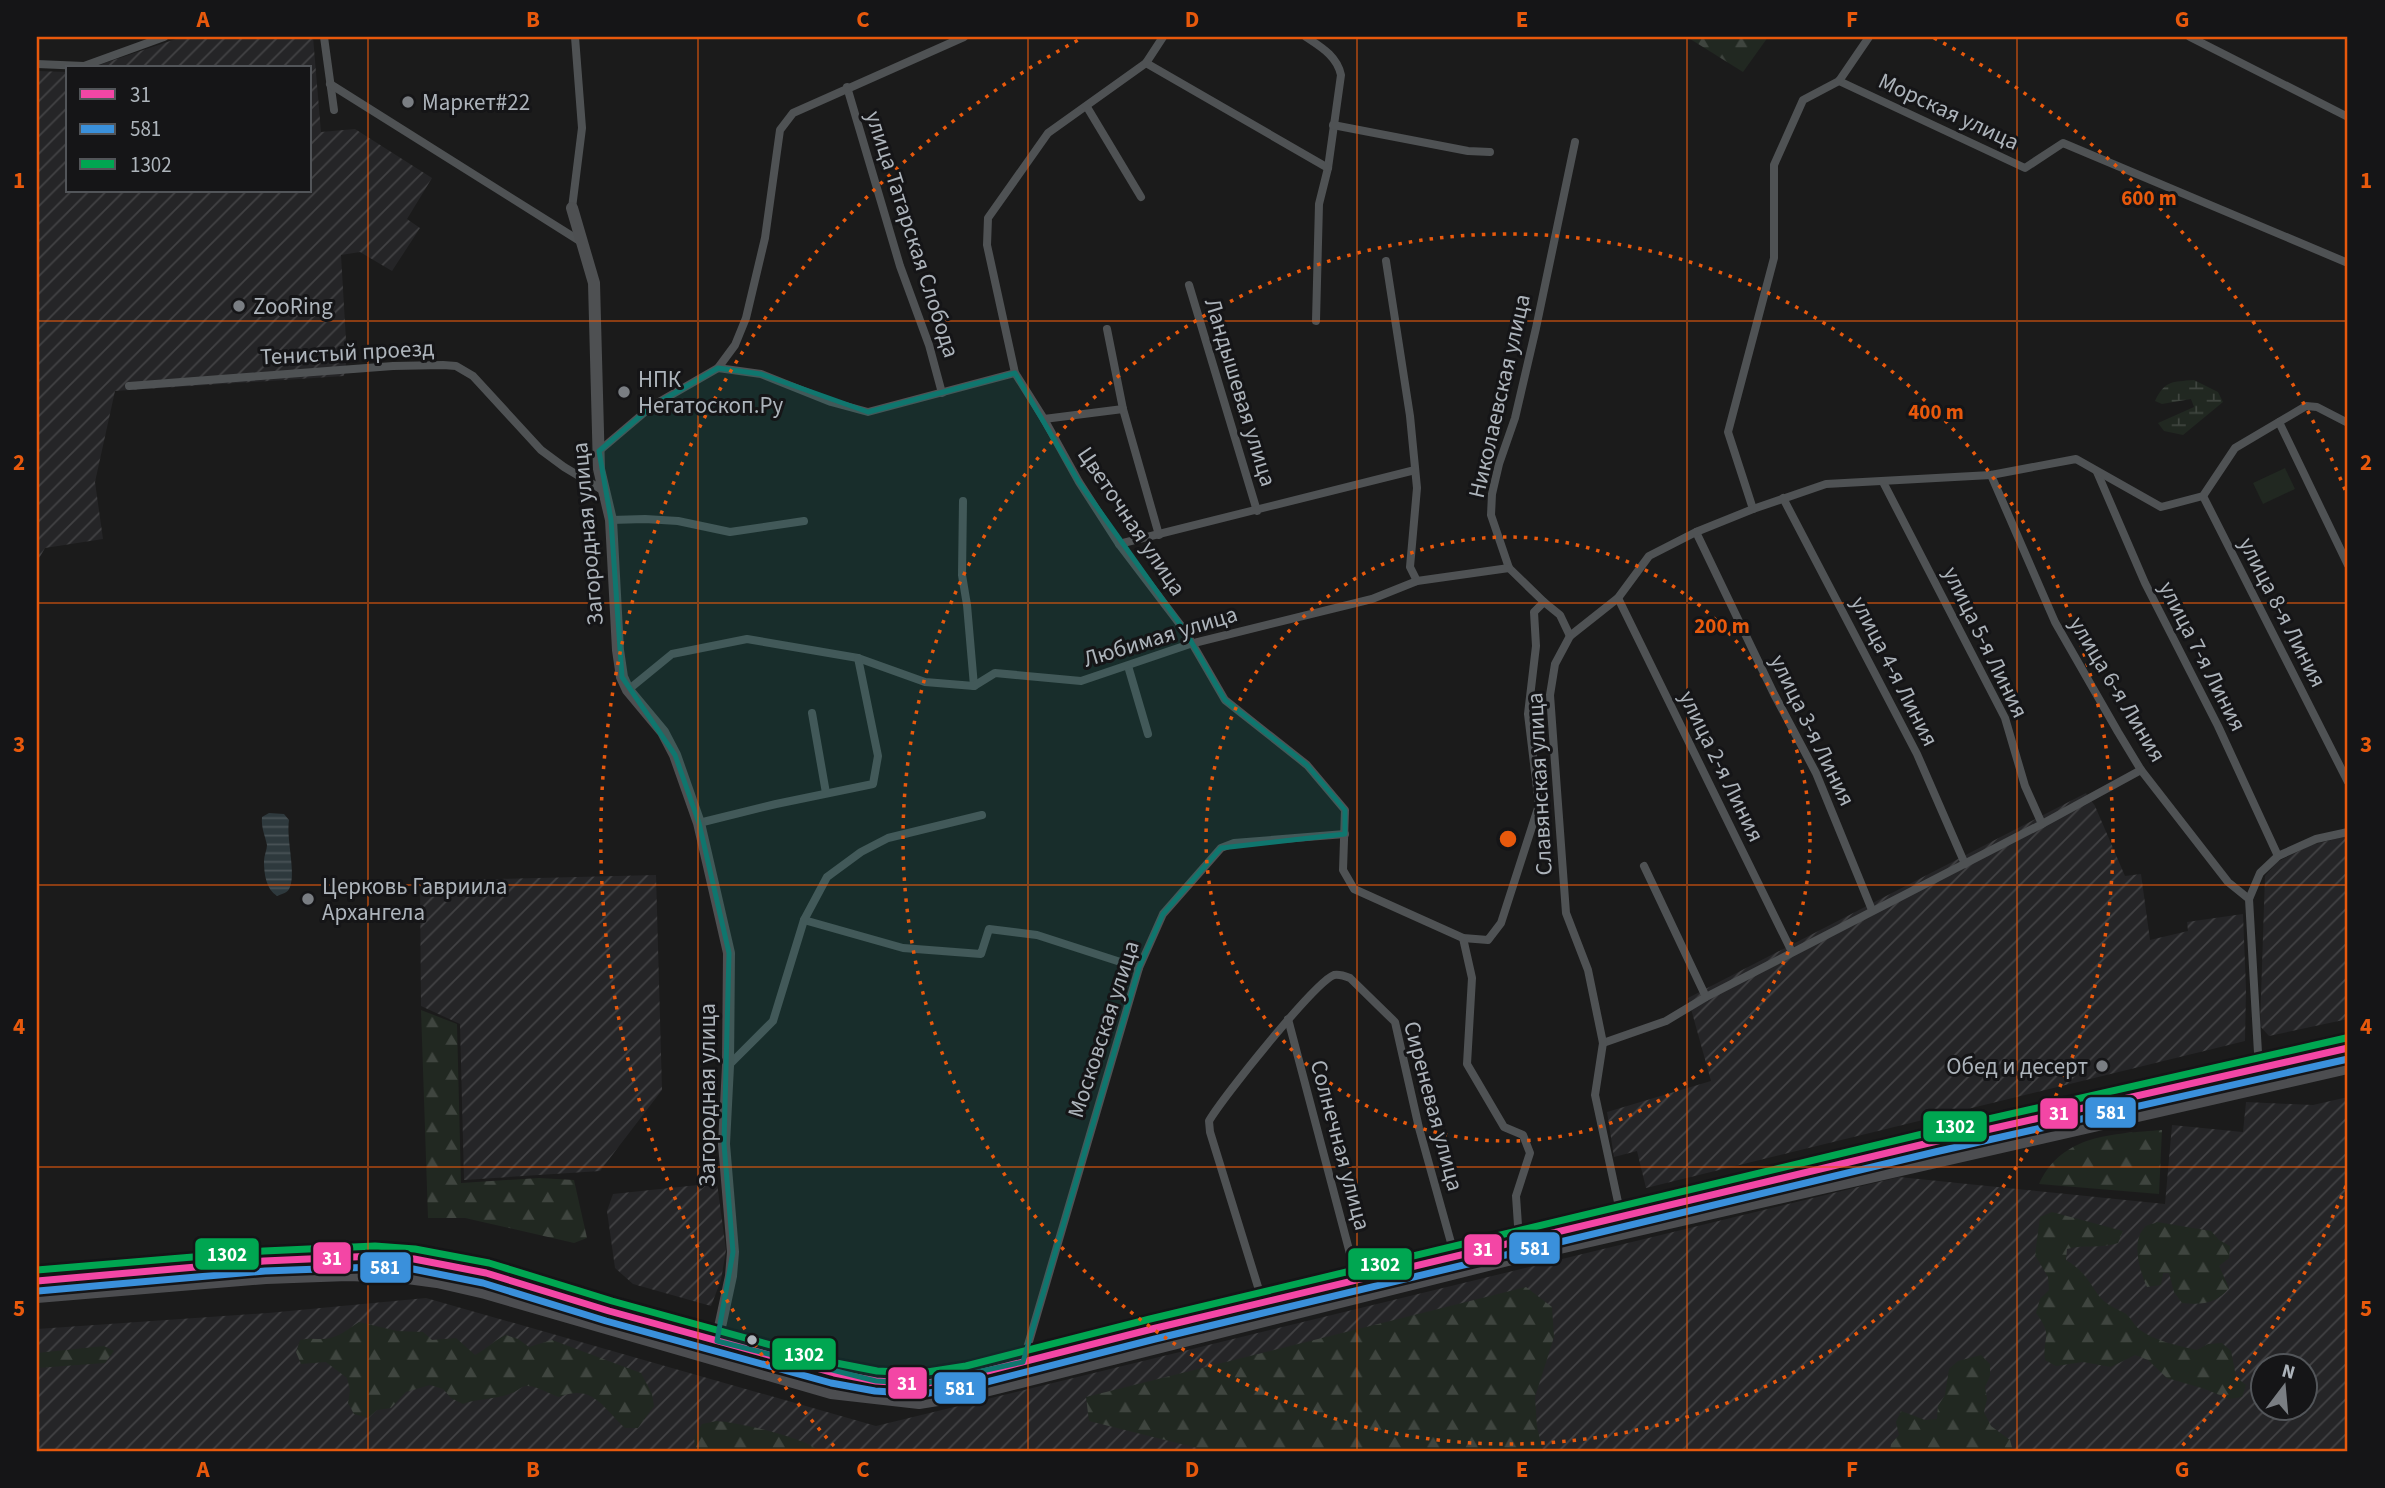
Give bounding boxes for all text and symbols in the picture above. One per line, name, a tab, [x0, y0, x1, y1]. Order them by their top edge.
text: A	[195, 3, 210, 36]
text: B	[526, 3, 540, 36]
text: C	[856, 3, 870, 36]
text: D	[1185, 3, 1199, 36]
text: E	[1516, 3, 1528, 36]
text: F	[1846, 3, 1858, 36]
text: G	[2175, 3, 2189, 36]
street label: Морская улица	[1873, 64, 2025, 159]
legend	[66, 66, 312, 192]
text: 31	[130, 80, 151, 110]
place label: Маркет#22	[422, 86, 530, 119]
marker: Маркет#22	[400, 94, 416, 110]
street label: улица Татарская Слобода	[857, 107, 968, 362]
text: 581	[130, 114, 161, 144]
text: 1302	[130, 150, 172, 180]
text: 1	[13, 164, 25, 197]
text: 1	[2360, 164, 2372, 197]
text: 600 m	[2121, 183, 2177, 213]
place label: ZooRing	[253, 290, 333, 323]
street label: Николаевская улица	[1460, 291, 1539, 501]
street label: Ландышевая улица	[1196, 294, 1285, 490]
marker: ZooRing	[231, 298, 247, 314]
street label: Тенистый проезд	[259, 331, 435, 374]
place label: НПК Негатоскоп.Ру	[638, 363, 783, 422]
marker: НПК Негатоскоп.Ру	[616, 384, 632, 400]
text: 400 m	[1908, 397, 1964, 427]
street label: Цветочная улица	[1069, 440, 1194, 602]
street label: Загородная улица	[563, 441, 612, 627]
text: 2	[13, 446, 25, 479]
text: 2	[2360, 446, 2372, 479]
street label: улица 8-я Линия	[2230, 531, 2335, 693]
street label: улица 5-я Линия	[1935, 561, 2037, 724]
street label: улица 7-я Линия	[2150, 575, 2255, 737]
street label: улица 4-я Линия	[1842, 590, 1947, 752]
street label: Любимая улица	[1079, 597, 1241, 676]
street label: улица 6-я Линия	[2061, 610, 2174, 768]
text: 200 m	[1694, 611, 1750, 641]
street label: улица 3-я Линия	[1762, 649, 1864, 812]
street label: улица 2-я Линия	[1671, 685, 1773, 848]
street label: Славянская улица	[1518, 692, 1561, 876]
text: 3	[13, 728, 25, 761]
text: 3	[2360, 728, 2372, 761]
centre of rings	[1496, 827, 1520, 851]
place label: Церковь Гавриила Архангела	[322, 870, 507, 929]
marker: Церковь Гавриила Архангела	[300, 891, 316, 907]
street label: Московская улица	[1059, 936, 1148, 1122]
street label: Загородная улица	[691, 1003, 724, 1187]
text: 4	[13, 1010, 25, 1043]
text: 4	[2360, 1010, 2372, 1043]
street label: Сиреневая улица	[1395, 1018, 1472, 1195]
place label: Обед и десерт	[1946, 1050, 2088, 1083]
street label: Солнечная улица	[1302, 1056, 1379, 1234]
marker: Обед и десерт	[2094, 1058, 2110, 1074]
line badge: 581	[2084, 1096, 2137, 1129]
line badge: 31	[2039, 1097, 2079, 1130]
text: 581	[2096, 1100, 2126, 1127]
text: 31	[2049, 1101, 2069, 1128]
line badge: 1302	[1922, 1110, 1988, 1143]
text: 1302	[1935, 1114, 1975, 1141]
line badge: 581	[1508, 1231, 1561, 1265]
line badge: 31	[1463, 1233, 1503, 1266]
text: 581	[1520, 1236, 1550, 1263]
line badge: 1302	[194, 1237, 260, 1271]
text: 31	[1473, 1237, 1493, 1264]
line badge: 31	[312, 1241, 352, 1275]
text: 1302	[207, 1242, 247, 1269]
text: 31	[322, 1246, 342, 1273]
line badge: 1302	[1347, 1247, 1413, 1281]
line badge: 581	[359, 1251, 412, 1284]
text: 1302	[1360, 1252, 1400, 1279]
text: 581	[370, 1255, 400, 1282]
text: 5	[13, 1292, 25, 1325]
text: 5	[2360, 1292, 2372, 1325]
unlabelled marker	[745, 1333, 759, 1347]
line badge: 1302	[771, 1337, 837, 1371]
text: 1302	[784, 1342, 824, 1369]
north arrow	[2248, 1352, 2318, 1422]
text: N	[2278, 1357, 2298, 1387]
line badge: 31	[887, 1366, 928, 1400]
text: 31	[897, 1371, 917, 1398]
line badge: 581	[933, 1371, 987, 1405]
text: 581	[945, 1376, 975, 1403]
text: A	[195, 1453, 210, 1486]
text: B	[526, 1453, 540, 1486]
text: C	[856, 1453, 870, 1486]
text: D	[1185, 1453, 1199, 1486]
text: E	[1516, 1453, 1528, 1486]
text: F	[1846, 1453, 1858, 1486]
text: G	[2175, 1453, 2189, 1486]

